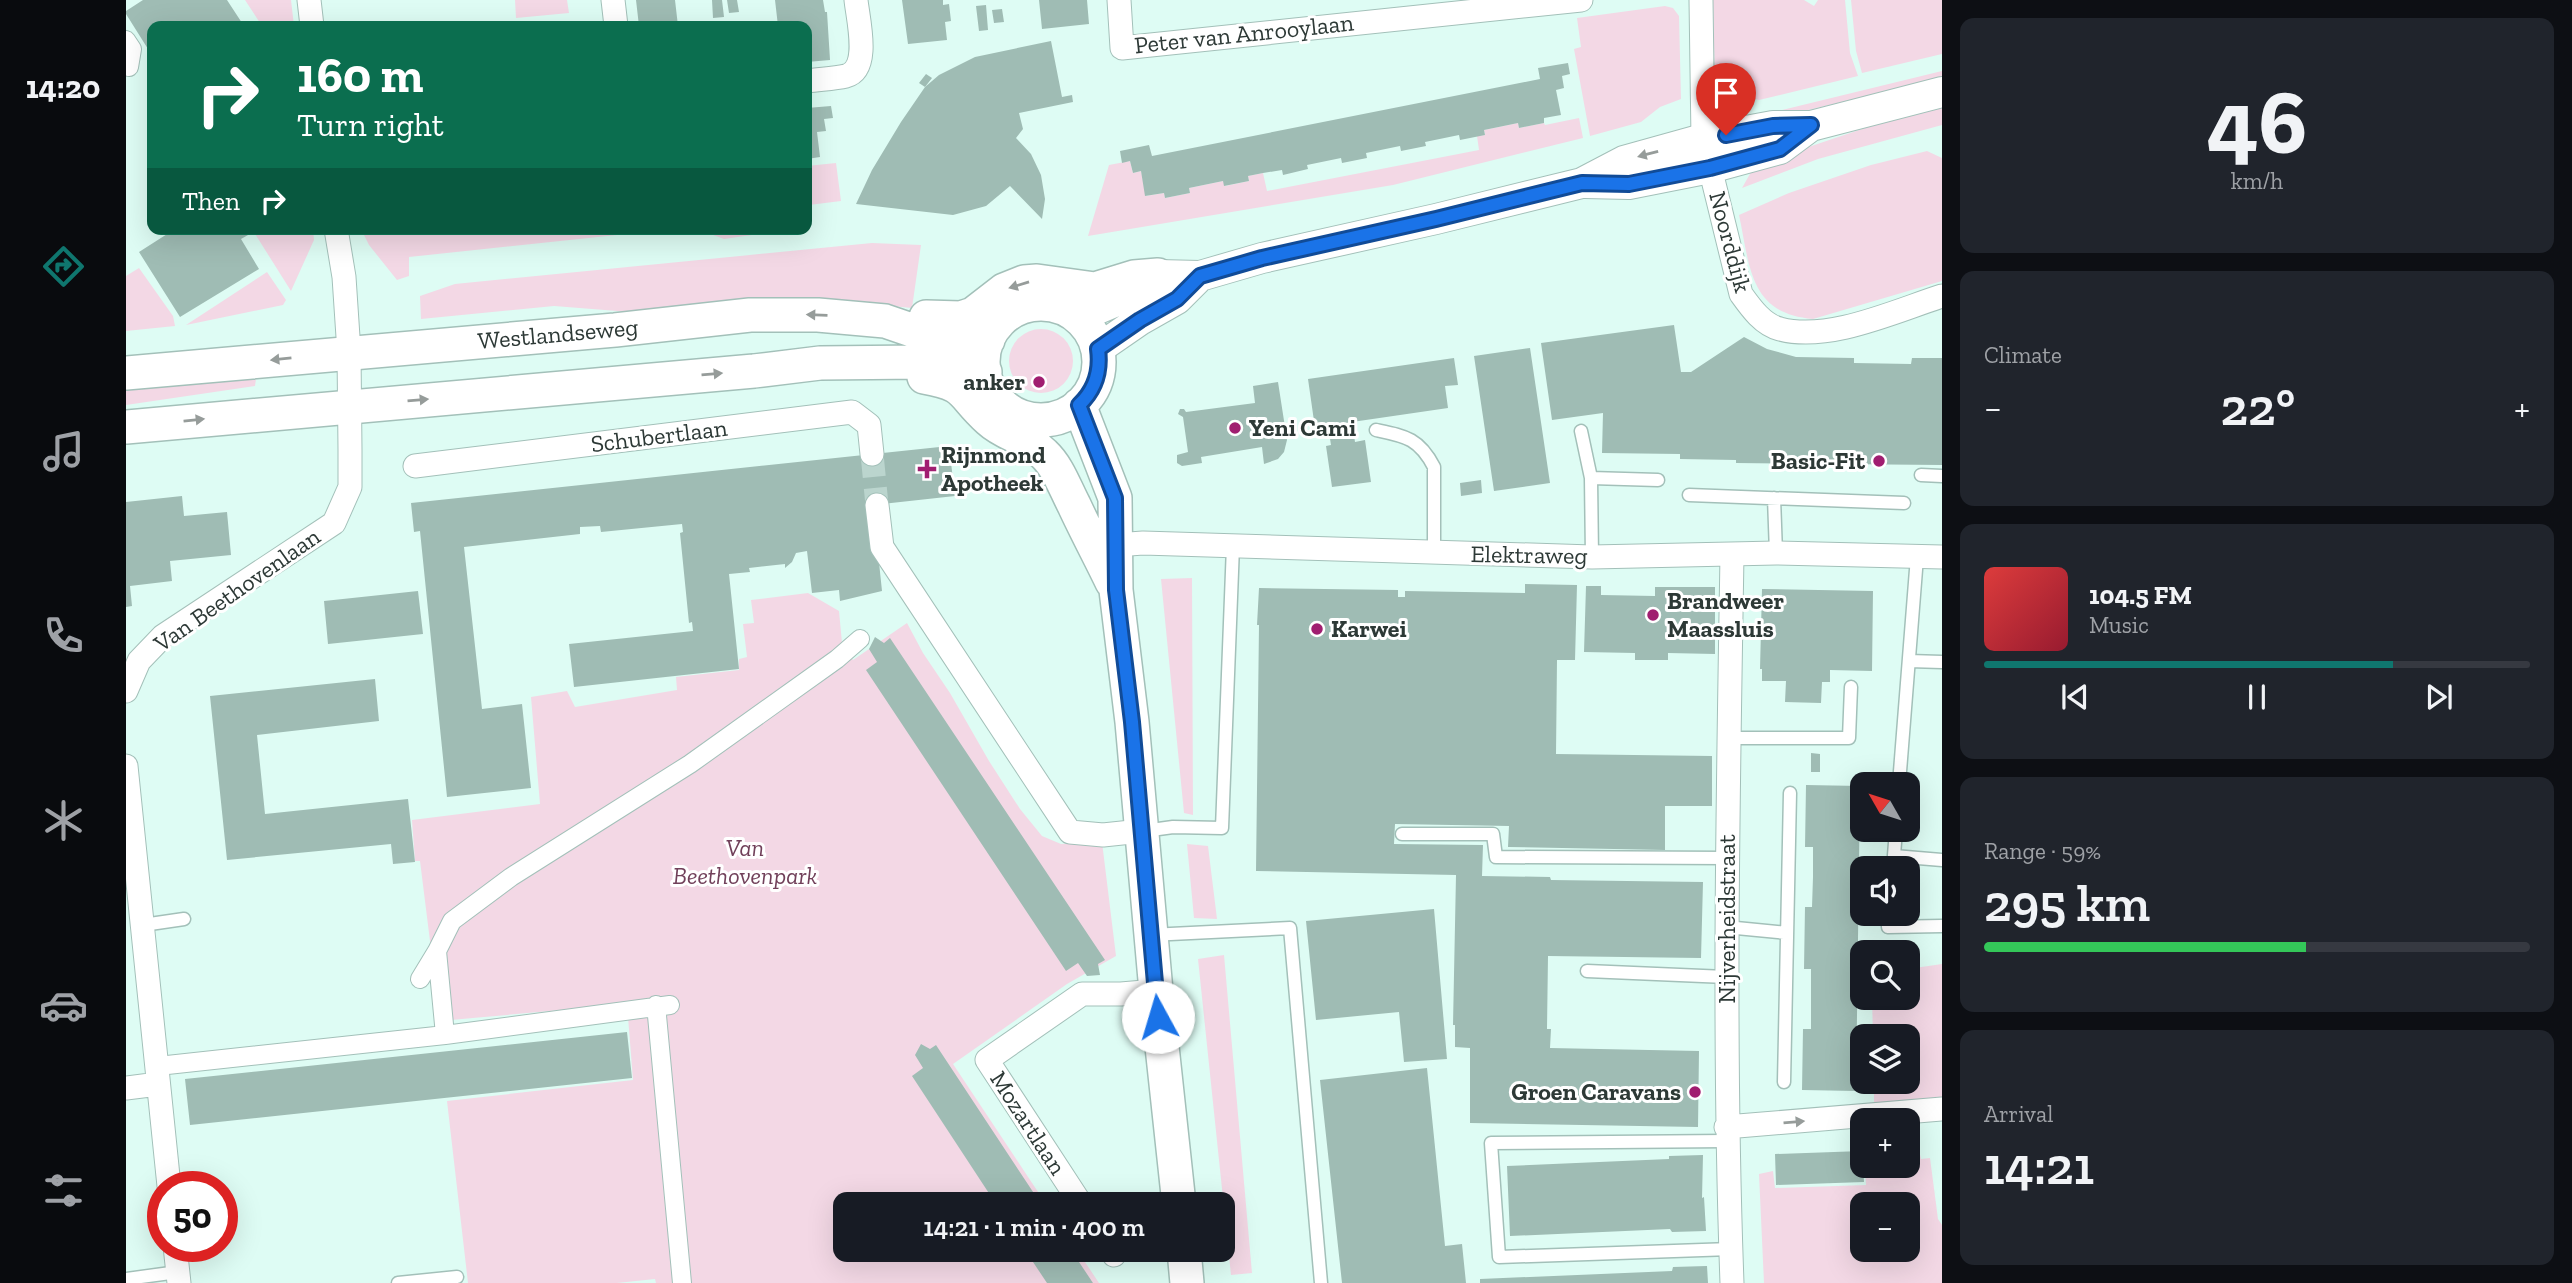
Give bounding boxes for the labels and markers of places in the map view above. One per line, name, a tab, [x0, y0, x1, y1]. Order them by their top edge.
pin	[1696, 63, 1756, 135]
place label: anker	[963, 367, 1025, 396]
marker: anker	[1031, 374, 1047, 390]
place label: Yeni Cami	[1249, 413, 1356, 442]
marker: Yeni Cami	[1227, 420, 1243, 436]
place label: Rijnmond Apotheek	[941, 440, 1046, 497]
place label: Basic-Fit	[1771, 446, 1865, 475]
marker: Basic-Fit	[1871, 453, 1887, 469]
marker: Rijnmond Apotheek	[919, 461, 935, 477]
place label: Brandweer Maassluis	[1667, 586, 1784, 643]
marker: Brandweer Maassluis	[1645, 607, 1661, 623]
place label: Karwei	[1331, 614, 1407, 643]
marker: Karwei	[1309, 621, 1325, 637]
place label: Groen Caravans	[1511, 1077, 1681, 1106]
marker: Groen Caravans	[1687, 1084, 1703, 1100]

